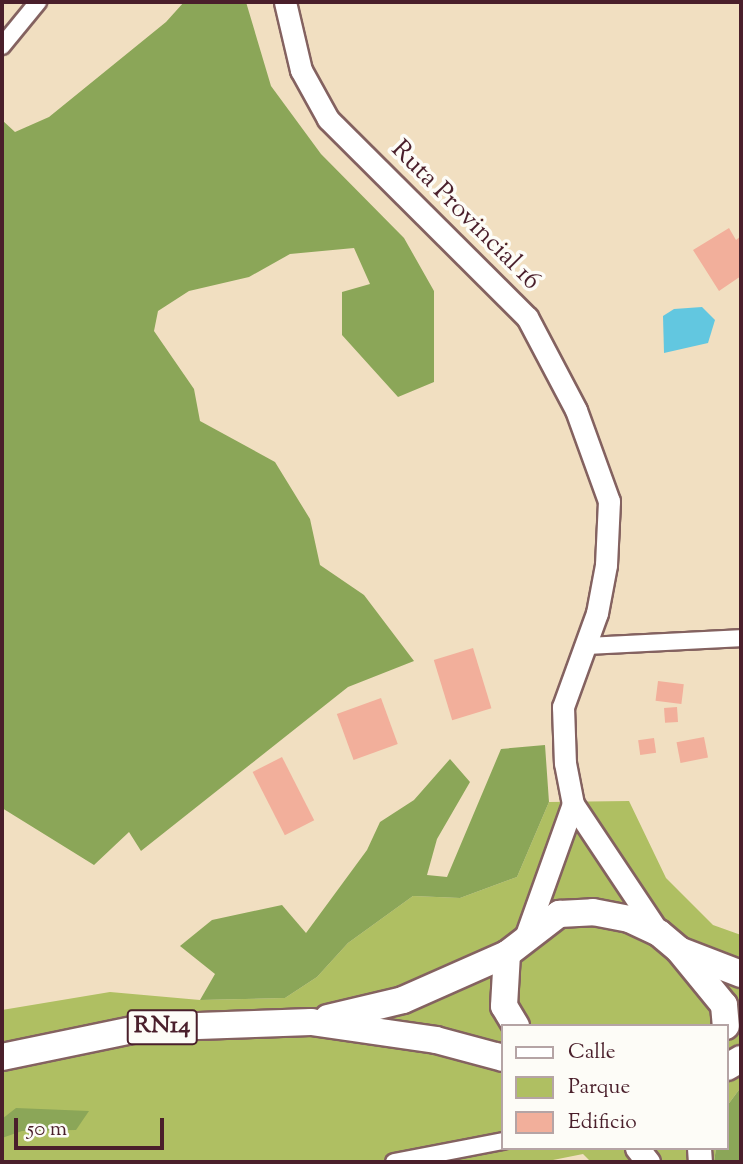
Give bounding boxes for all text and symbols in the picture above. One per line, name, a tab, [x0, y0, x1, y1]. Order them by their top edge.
street label: Ruta Provincial 16	[384, 135, 546, 297]
road number: RN14	[125, 1007, 199, 1048]
legend	[502, 1024, 729, 1150]
text: Calle	[568, 1038, 616, 1068]
text: Parque	[568, 1073, 630, 1103]
scale bar	[18, 1104, 168, 1148]
text: Edificio	[568, 1108, 637, 1138]
text: 50 m	[27, 1115, 67, 1145]

